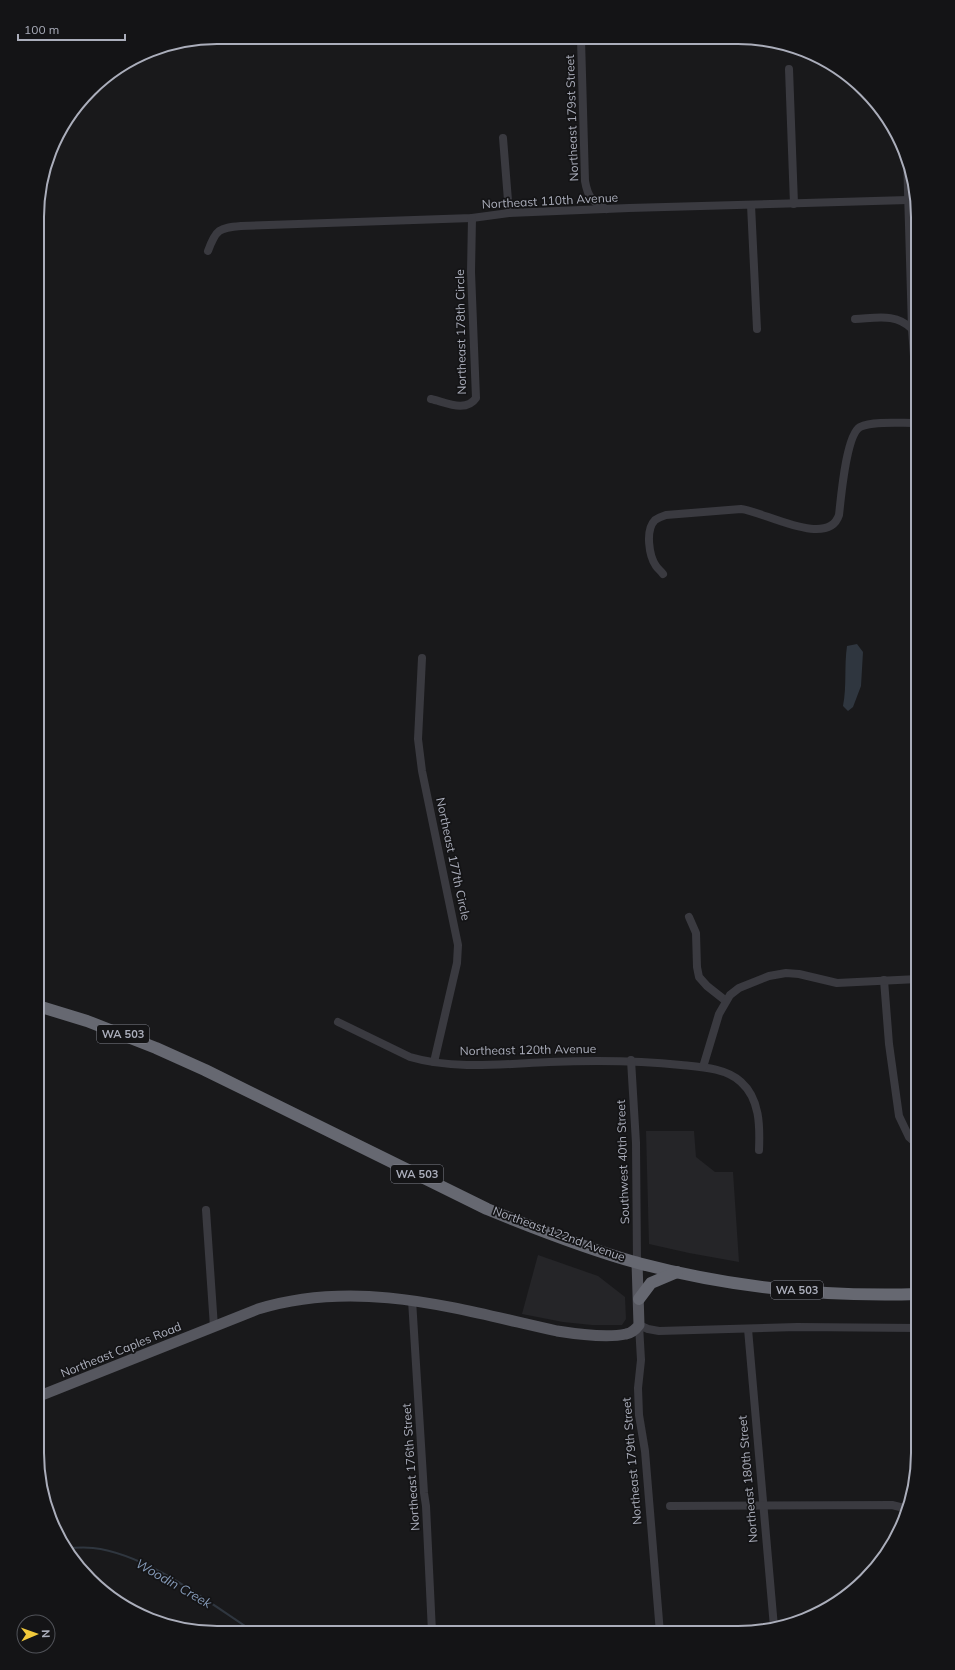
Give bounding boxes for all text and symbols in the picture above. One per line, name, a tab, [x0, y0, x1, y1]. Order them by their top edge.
scale bar	[18, 16, 125, 42]
text: 100 m	[24, 22, 59, 37]
street label: Northeast 179st Street	[562, 54, 581, 182]
street label: Northeast 110th Avenue	[481, 189, 618, 212]
street label: Northeast 178th Circle	[452, 269, 469, 395]
street label: Northeast 177th Circle	[433, 796, 474, 922]
road number: WA 503	[97, 1025, 149, 1043]
street label: Northeast 120th Avenue	[460, 1041, 596, 1058]
street label: Southwest 40th Street	[613, 1100, 632, 1224]
road number: WA 503	[391, 1165, 443, 1183]
street label: Northeast 122nd Avenue	[491, 1203, 627, 1264]
road number: WA 503	[771, 1281, 823, 1299]
street label: Northeast Caples Road	[58, 1318, 183, 1381]
street label: Northeast 179th Street	[618, 1397, 645, 1525]
street label: Northeast 176th Street	[399, 1403, 422, 1531]
street label: Northeast 180th Street	[734, 1415, 761, 1543]
water label: Woodin Creek	[133, 1555, 215, 1611]
north arrow	[16, 1614, 56, 1654]
text: N	[39, 1629, 53, 1638]

